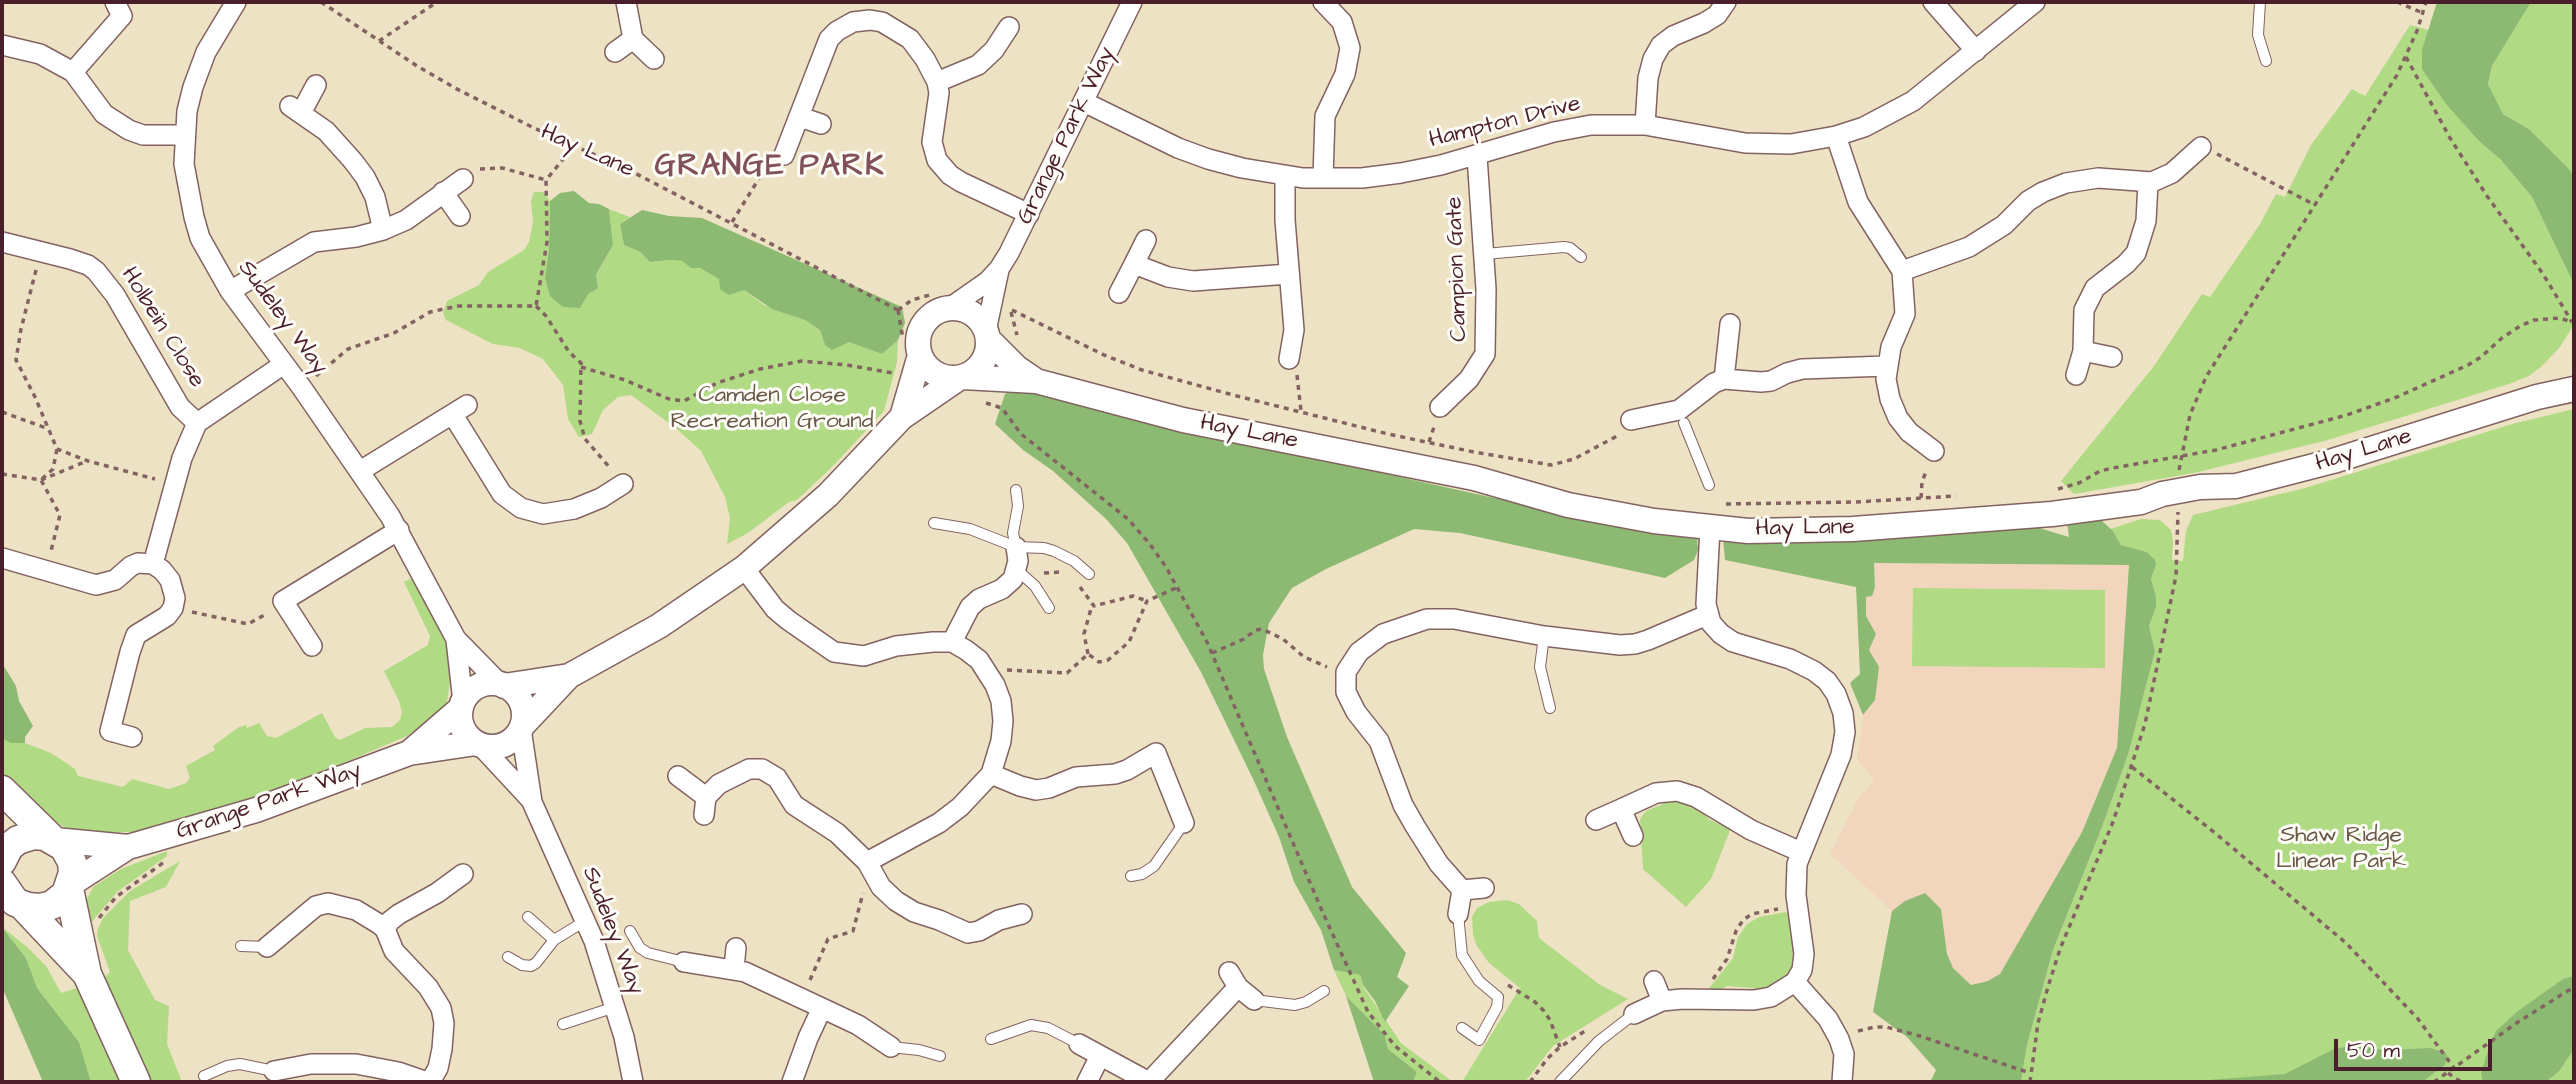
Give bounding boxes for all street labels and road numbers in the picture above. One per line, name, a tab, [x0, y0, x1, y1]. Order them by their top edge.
street label: Grange Park Way	[1012, 43, 1122, 229]
street label: Hampton Drive	[1427, 91, 1583, 155]
street label: Hay Lane	[536, 119, 638, 185]
street label: Campion Gate	[1442, 196, 1474, 342]
street label: Sudeley Way	[231, 255, 333, 381]
street label: Holbein Close	[114, 263, 210, 393]
street label: Hay Lane	[1198, 410, 1300, 456]
street label: Hay Lane	[2313, 423, 2415, 479]
street label: Hay Lane	[1755, 514, 1855, 544]
street label: Grange Park Way	[173, 757, 365, 847]
street label: Sudeley Way	[575, 863, 649, 999]

